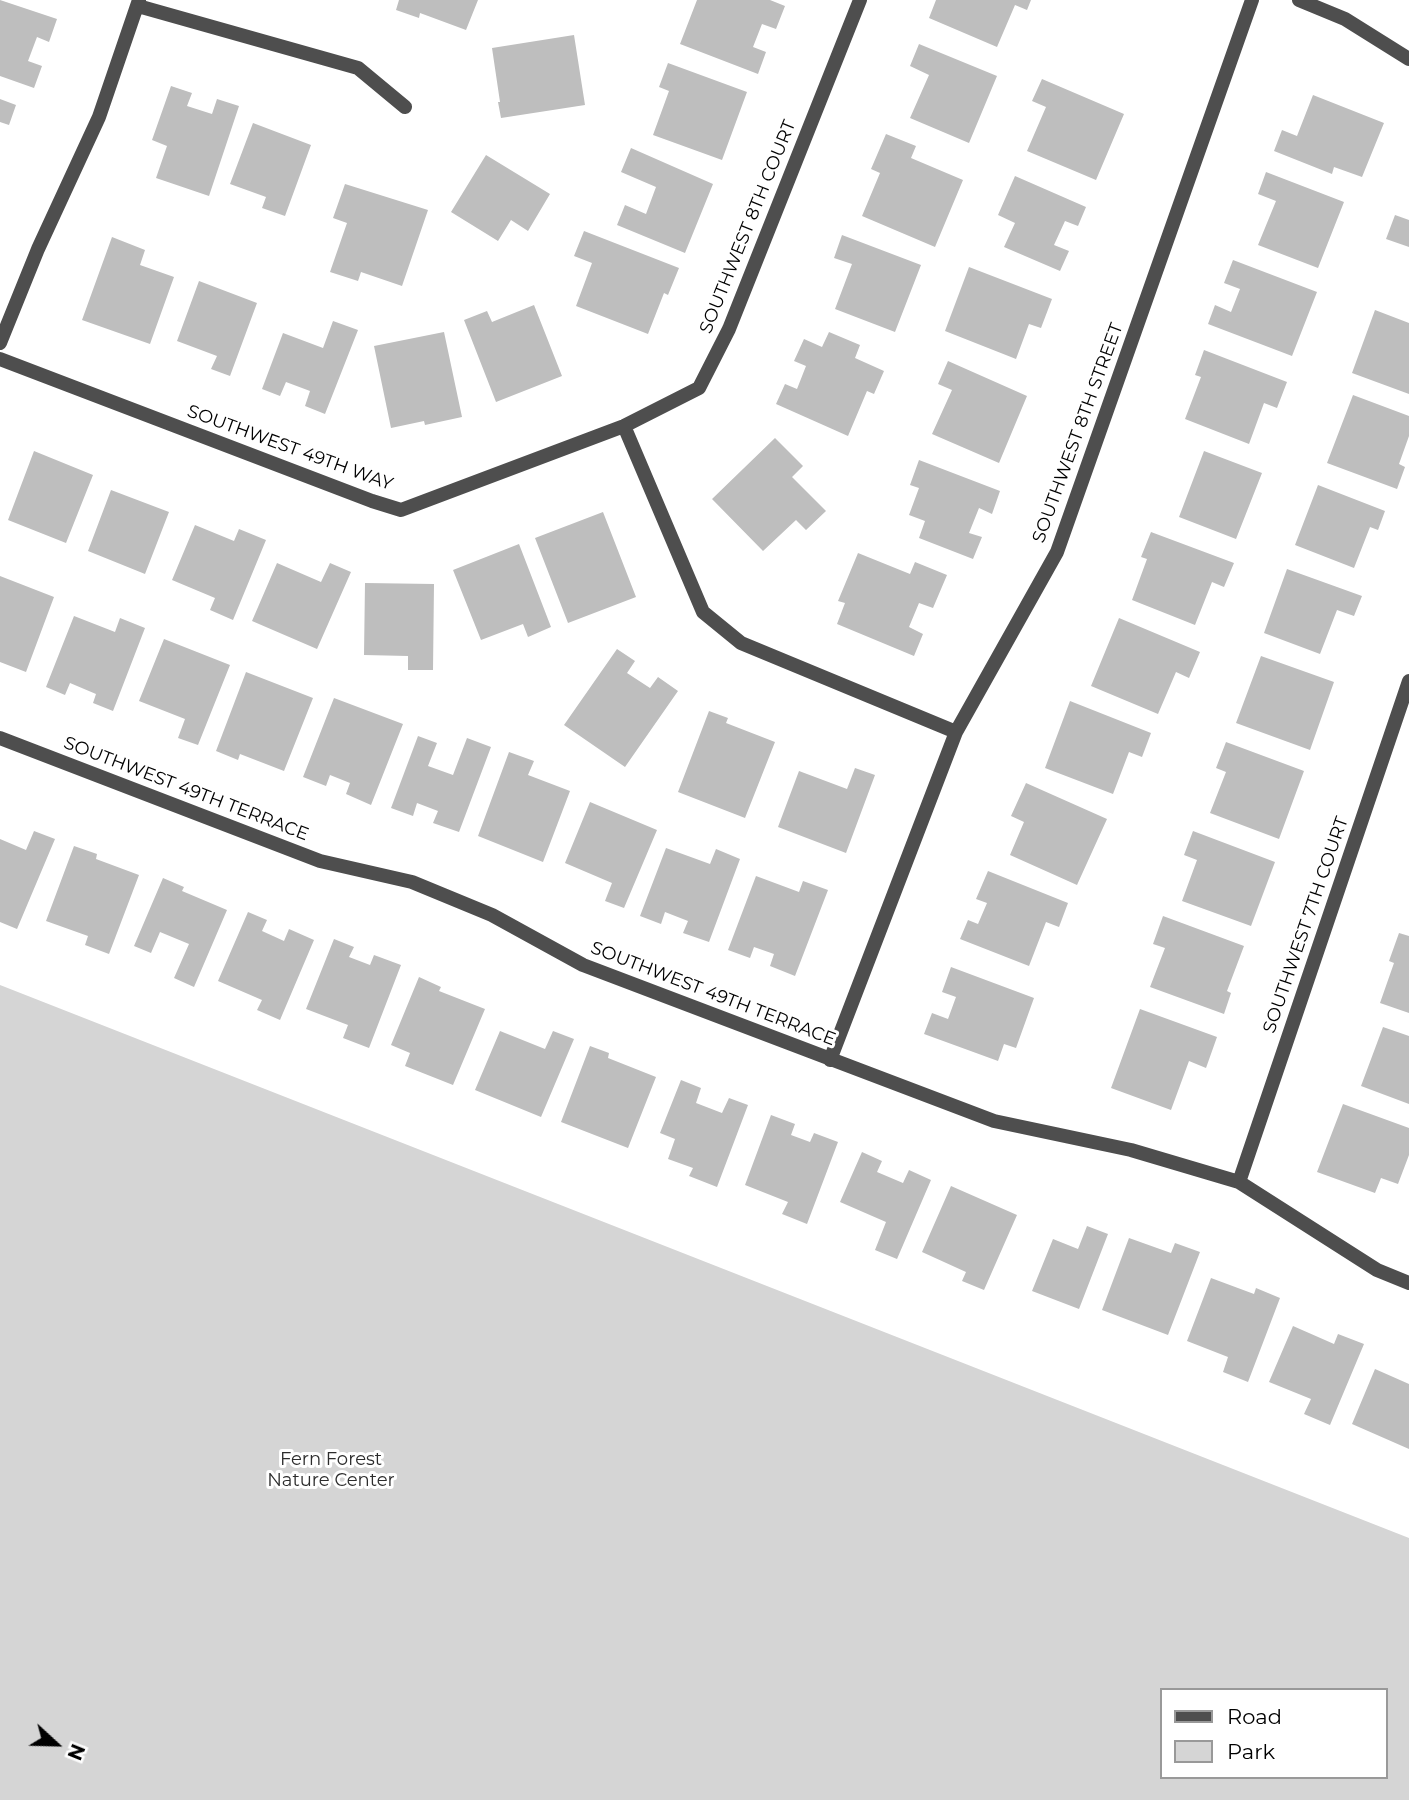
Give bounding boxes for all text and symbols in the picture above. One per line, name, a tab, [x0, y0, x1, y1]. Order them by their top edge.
street label: SOUTHWEST 8TH COURT	[695, 117, 801, 337]
street label: SOUTHWEST 8TH STREET	[1028, 320, 1128, 546]
street label: SOUTHWEST 49TH WAY	[184, 401, 396, 495]
street label: SOUTHWEST 49TH TERRACE	[61, 732, 311, 846]
street label: SOUTHWEST 7TH COURT	[1259, 814, 1353, 1036]
street label: SOUTHWEST 49TH TERRACE	[588, 937, 838, 1051]
park label: Fern Forest Nature Center	[267, 1449, 395, 1492]
legend	[1160, 1688, 1388, 1779]
text: Road	[1227, 1704, 1282, 1729]
north arrow	[21, 1709, 91, 1779]
text: Park	[1227, 1739, 1275, 1764]
text: N	[62, 1741, 89, 1763]

